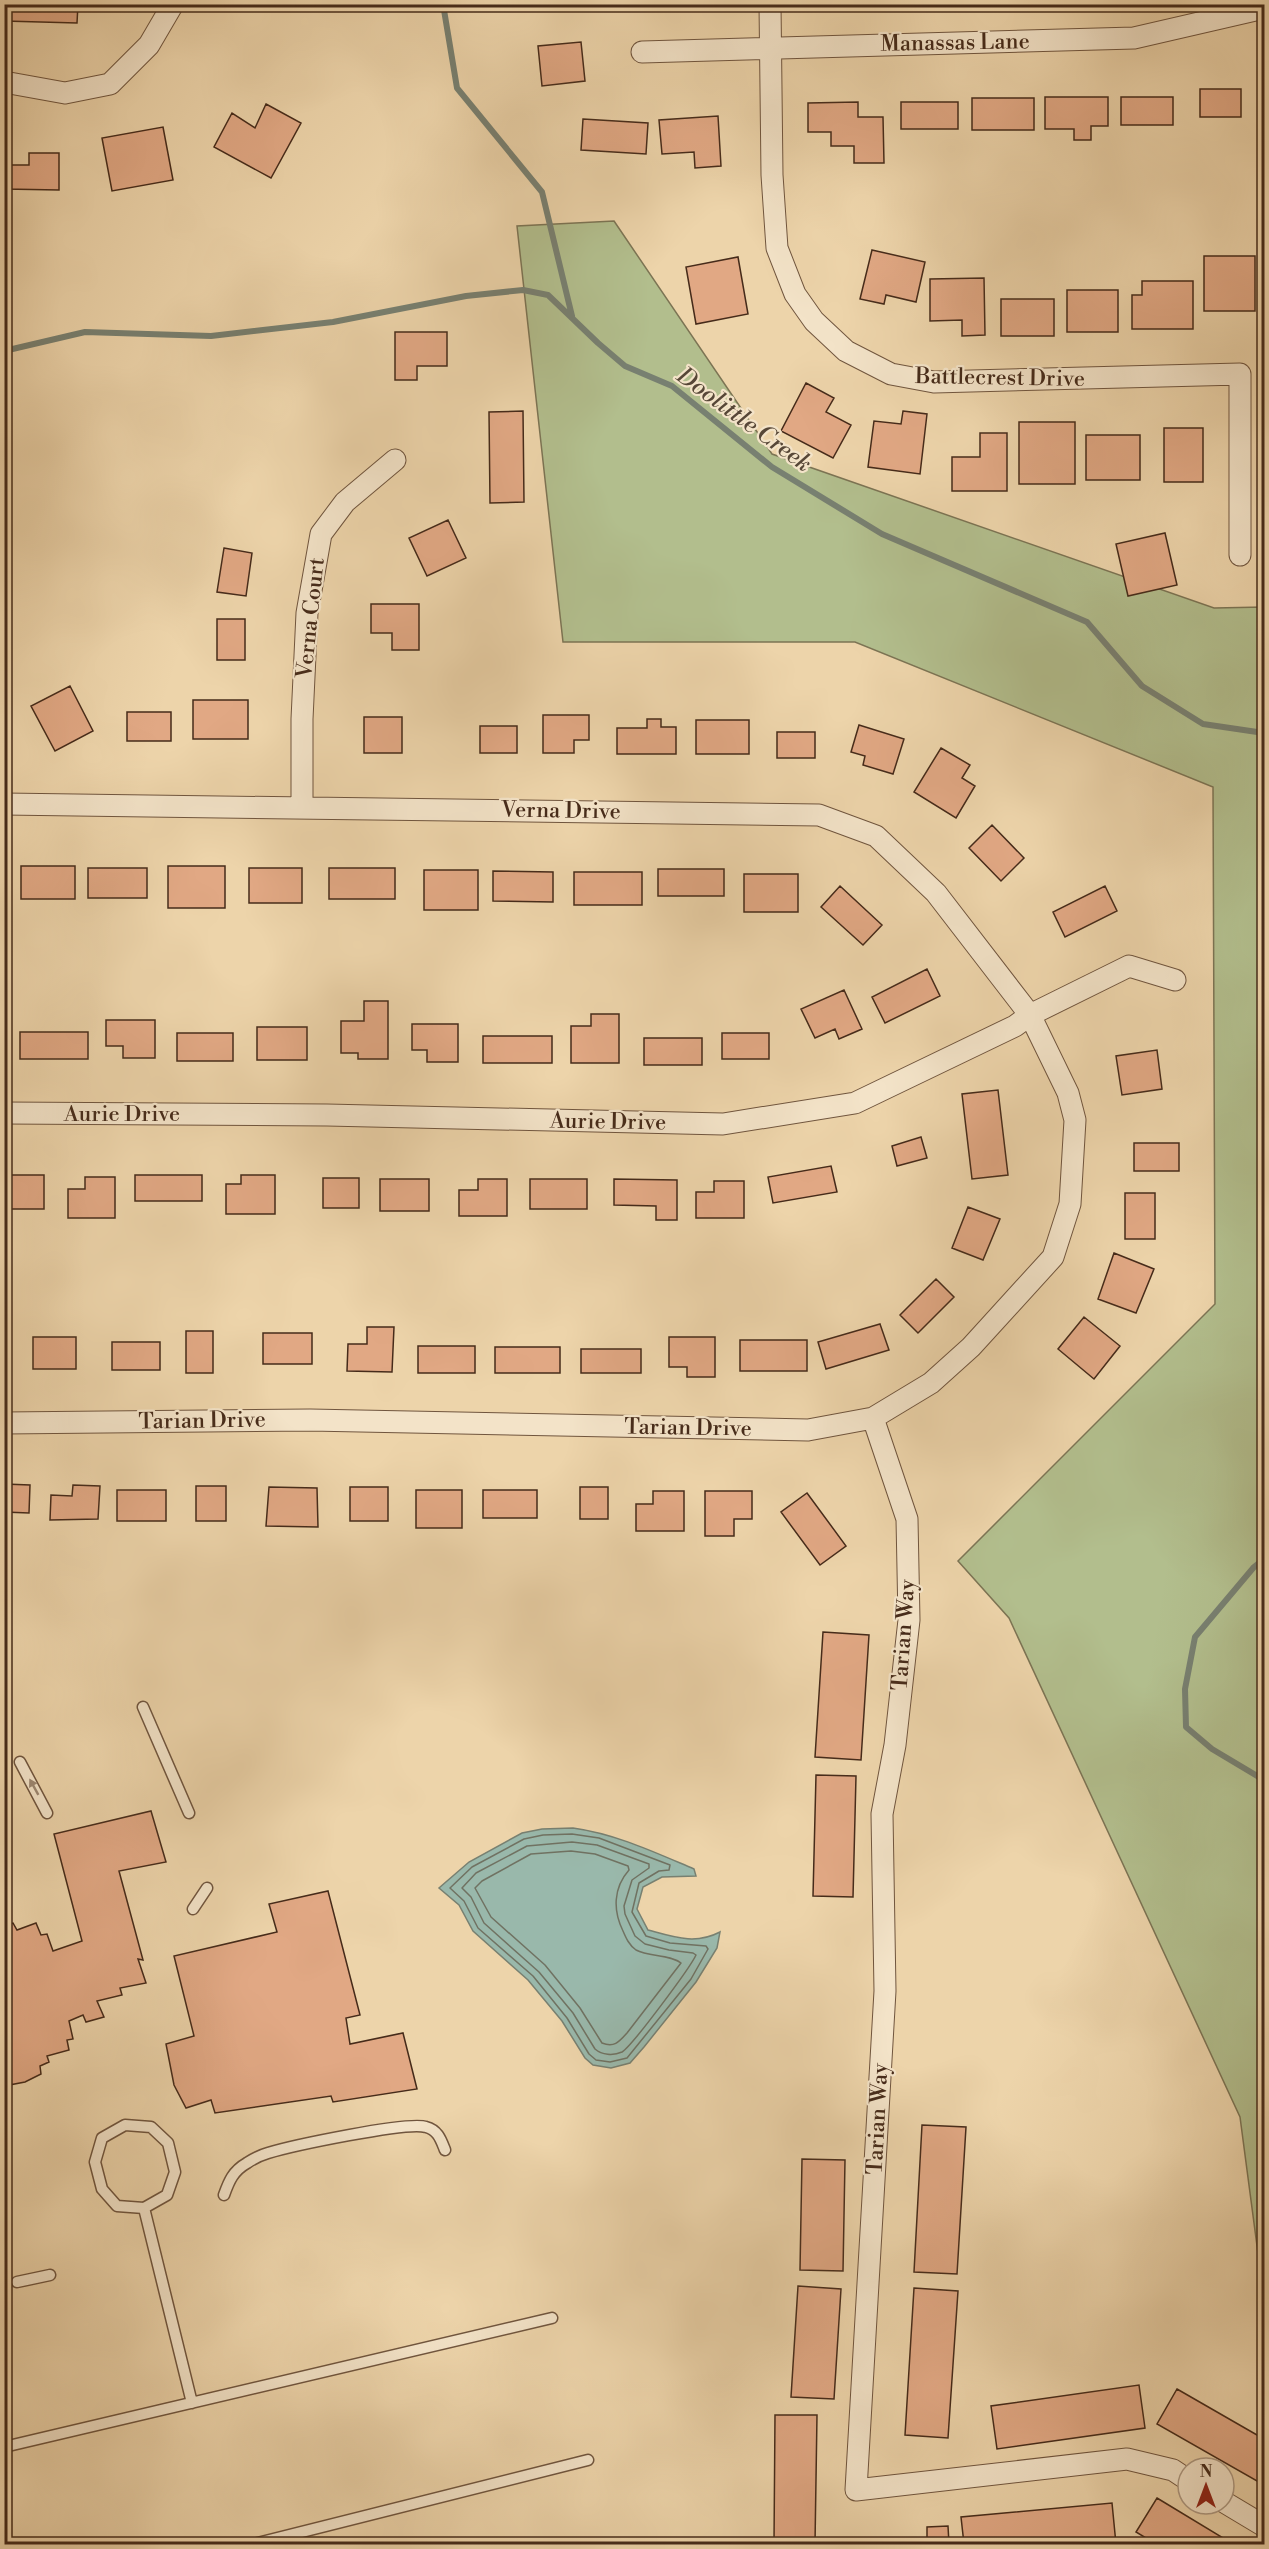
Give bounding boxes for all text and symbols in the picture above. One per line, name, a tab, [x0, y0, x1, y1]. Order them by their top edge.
street label: Manassas Lane	[880, 28, 1030, 58]
water label: Doolittle Creek	[670, 360, 817, 479]
street label: Battlecrest Drive	[914, 363, 1085, 393]
street label: Verna Court	[291, 556, 331, 681]
street label: Verna Drive	[500, 796, 621, 826]
street label: Aurie Drive	[63, 1101, 180, 1128]
street label: Aurie Drive	[549, 1107, 666, 1137]
street label: Tarian Drive	[138, 1406, 266, 1436]
street label: Tarian Drive	[624, 1413, 752, 1443]
street label: Tarian Way	[887, 1578, 921, 1692]
one-way arrow	[29, 1779, 39, 1796]
street label: Tarian Way	[862, 2062, 894, 2175]
north arrow	[1176, 2456, 1236, 2516]
text: N	[1200, 2462, 1213, 2482]

